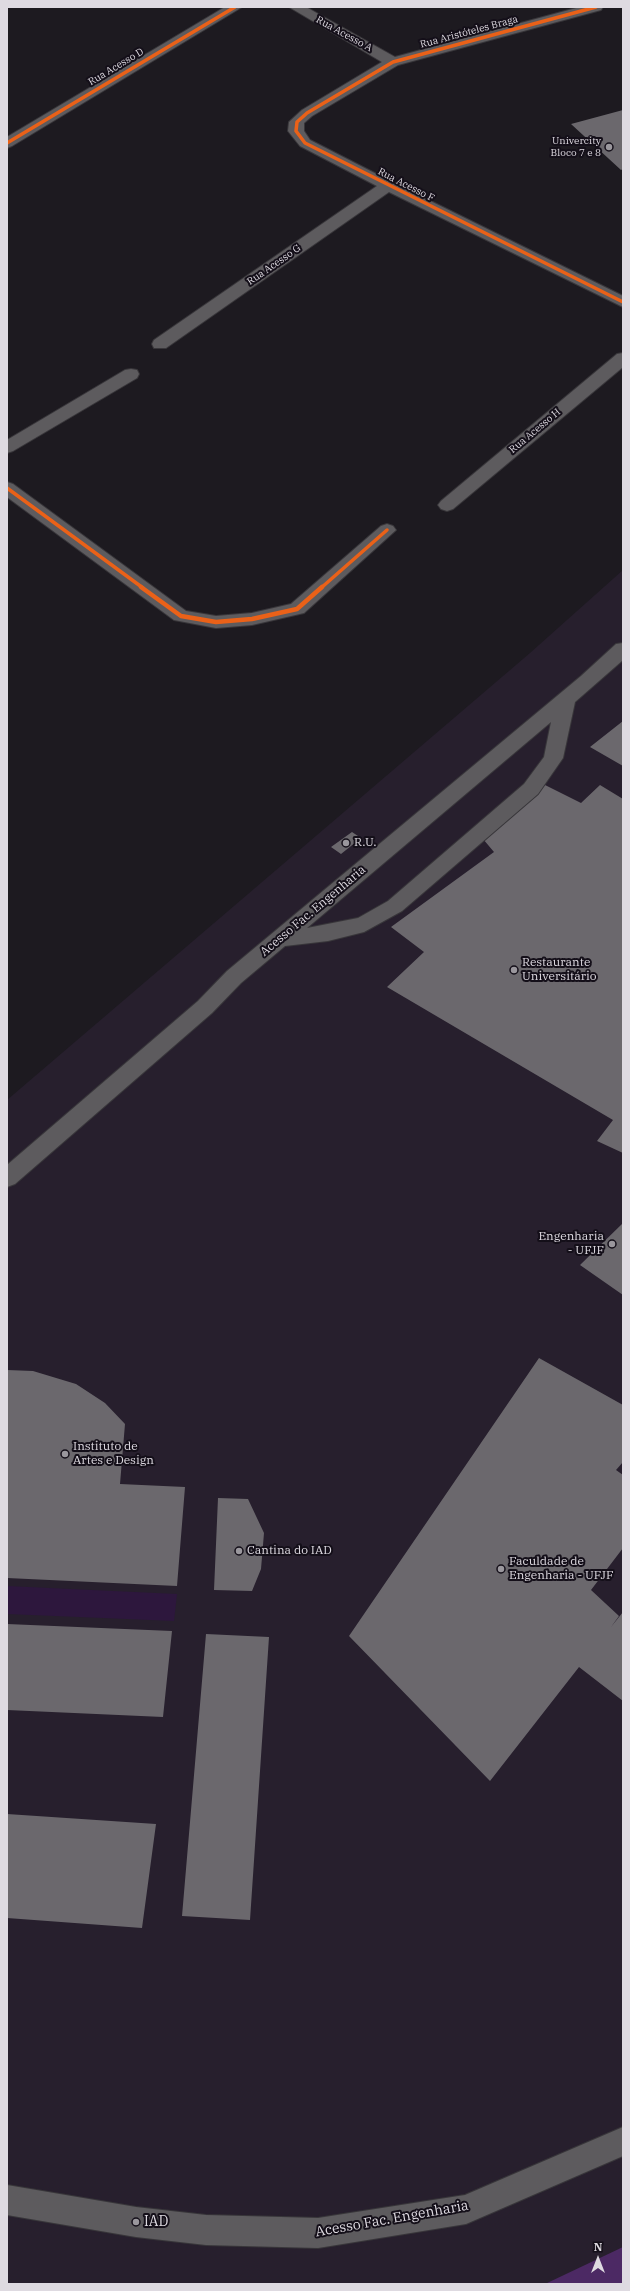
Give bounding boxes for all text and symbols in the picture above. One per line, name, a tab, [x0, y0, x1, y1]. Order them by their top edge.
street label: Rua Aristóteles Braga	[419, 13, 519, 51]
street label: Rua Acesso A	[314, 14, 374, 54]
street label: Rua Acesso D	[86, 46, 146, 88]
place label: Univercity Bloco 7 e 8	[551, 135, 601, 158]
marker: Univercity Bloco 7 e 8	[604, 142, 614, 152]
street label: Rua Acesso F	[376, 166, 436, 204]
street label: Rua Acesso G	[245, 242, 303, 288]
street label: Rua Acesso H	[507, 406, 563, 456]
place label: R.U.	[354, 836, 376, 850]
marker: R.U.	[341, 838, 351, 848]
street label: Acesso Fac. Engenharia	[257, 863, 369, 959]
place label: Restaurante Universitário	[522, 956, 597, 984]
marker: Restaurante Universitário	[509, 965, 519, 975]
place label: Engenharia - UFJF	[538, 1230, 604, 1258]
marker: Engenharia - UFJF	[607, 1239, 617, 1249]
place label: Instituto de Artes e Design	[73, 1440, 154, 1468]
marker: Instituto de Artes e Design	[60, 1449, 70, 1459]
place label: Cantina do IAD	[247, 1544, 332, 1558]
marker: Cantina do IAD	[234, 1546, 244, 1556]
place label: Faculdade de Engenharia - UFJF	[509, 1555, 614, 1583]
marker: Faculdade de Engenharia - UFJF	[496, 1564, 506, 1574]
street label: Acesso Fac. Engenharia	[314, 2197, 470, 2241]
place label: IAD	[144, 2214, 168, 2230]
marker: IAD	[131, 2217, 141, 2227]
north arrow	[578, 2239, 618, 2279]
text: N	[594, 2240, 602, 2254]

